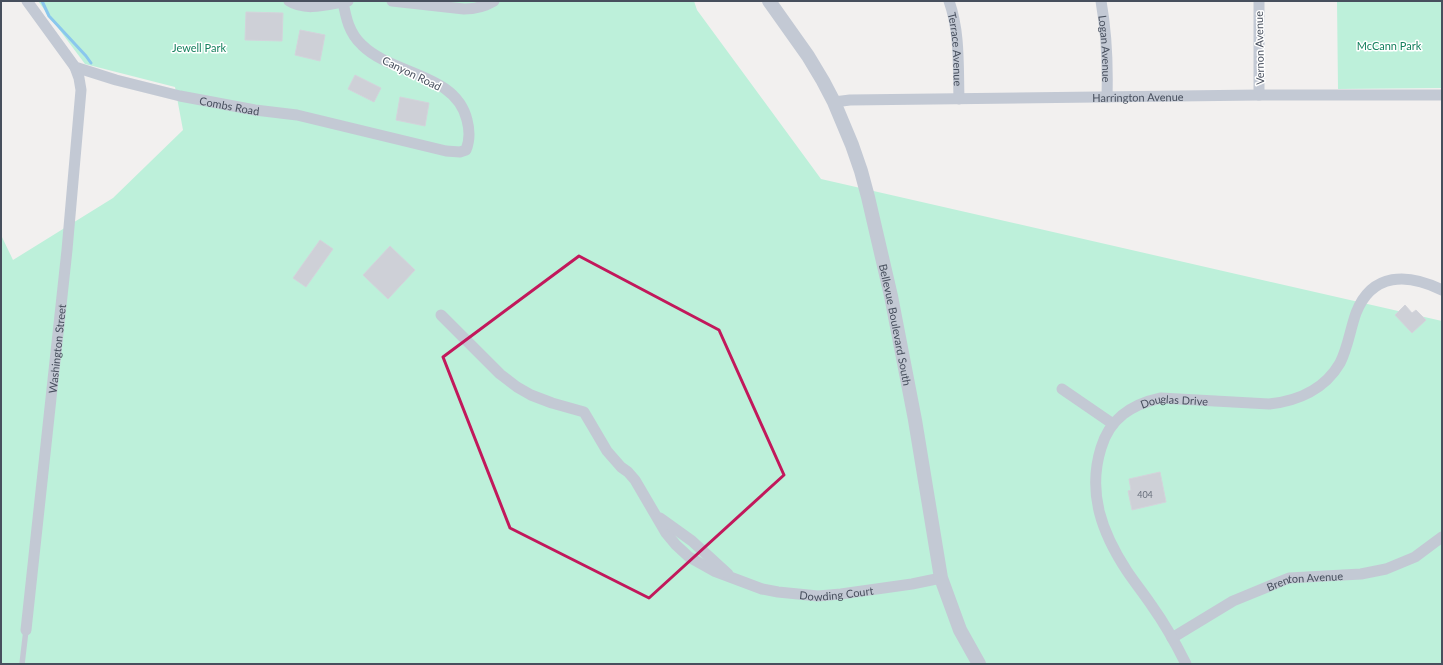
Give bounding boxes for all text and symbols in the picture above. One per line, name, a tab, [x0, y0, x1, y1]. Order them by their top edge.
street label: Terrace Avenue	[946, 11, 965, 86]
street label: Vernon Avenue	[1252, 11, 1266, 85]
street label: Logan Avenue	[1097, 14, 1114, 82]
park label: McCann Park	[1357, 39, 1422, 52]
park label: Jewell Park	[172, 41, 226, 54]
street label: Canyon Road	[380, 53, 444, 93]
street label: Harrington Avenue	[1092, 89, 1184, 104]
street label: Combs Road	[198, 93, 260, 117]
street label: Bellevue Boulevard South	[877, 262, 915, 387]
street label: Washington Street	[45, 303, 68, 394]
street label: Douglas Drive	[1138, 391, 1209, 410]
house number: 404	[1137, 489, 1153, 500]
street label: Brenton Avenue	[1264, 569, 1344, 593]
street label: Dowding Court	[799, 583, 874, 603]

